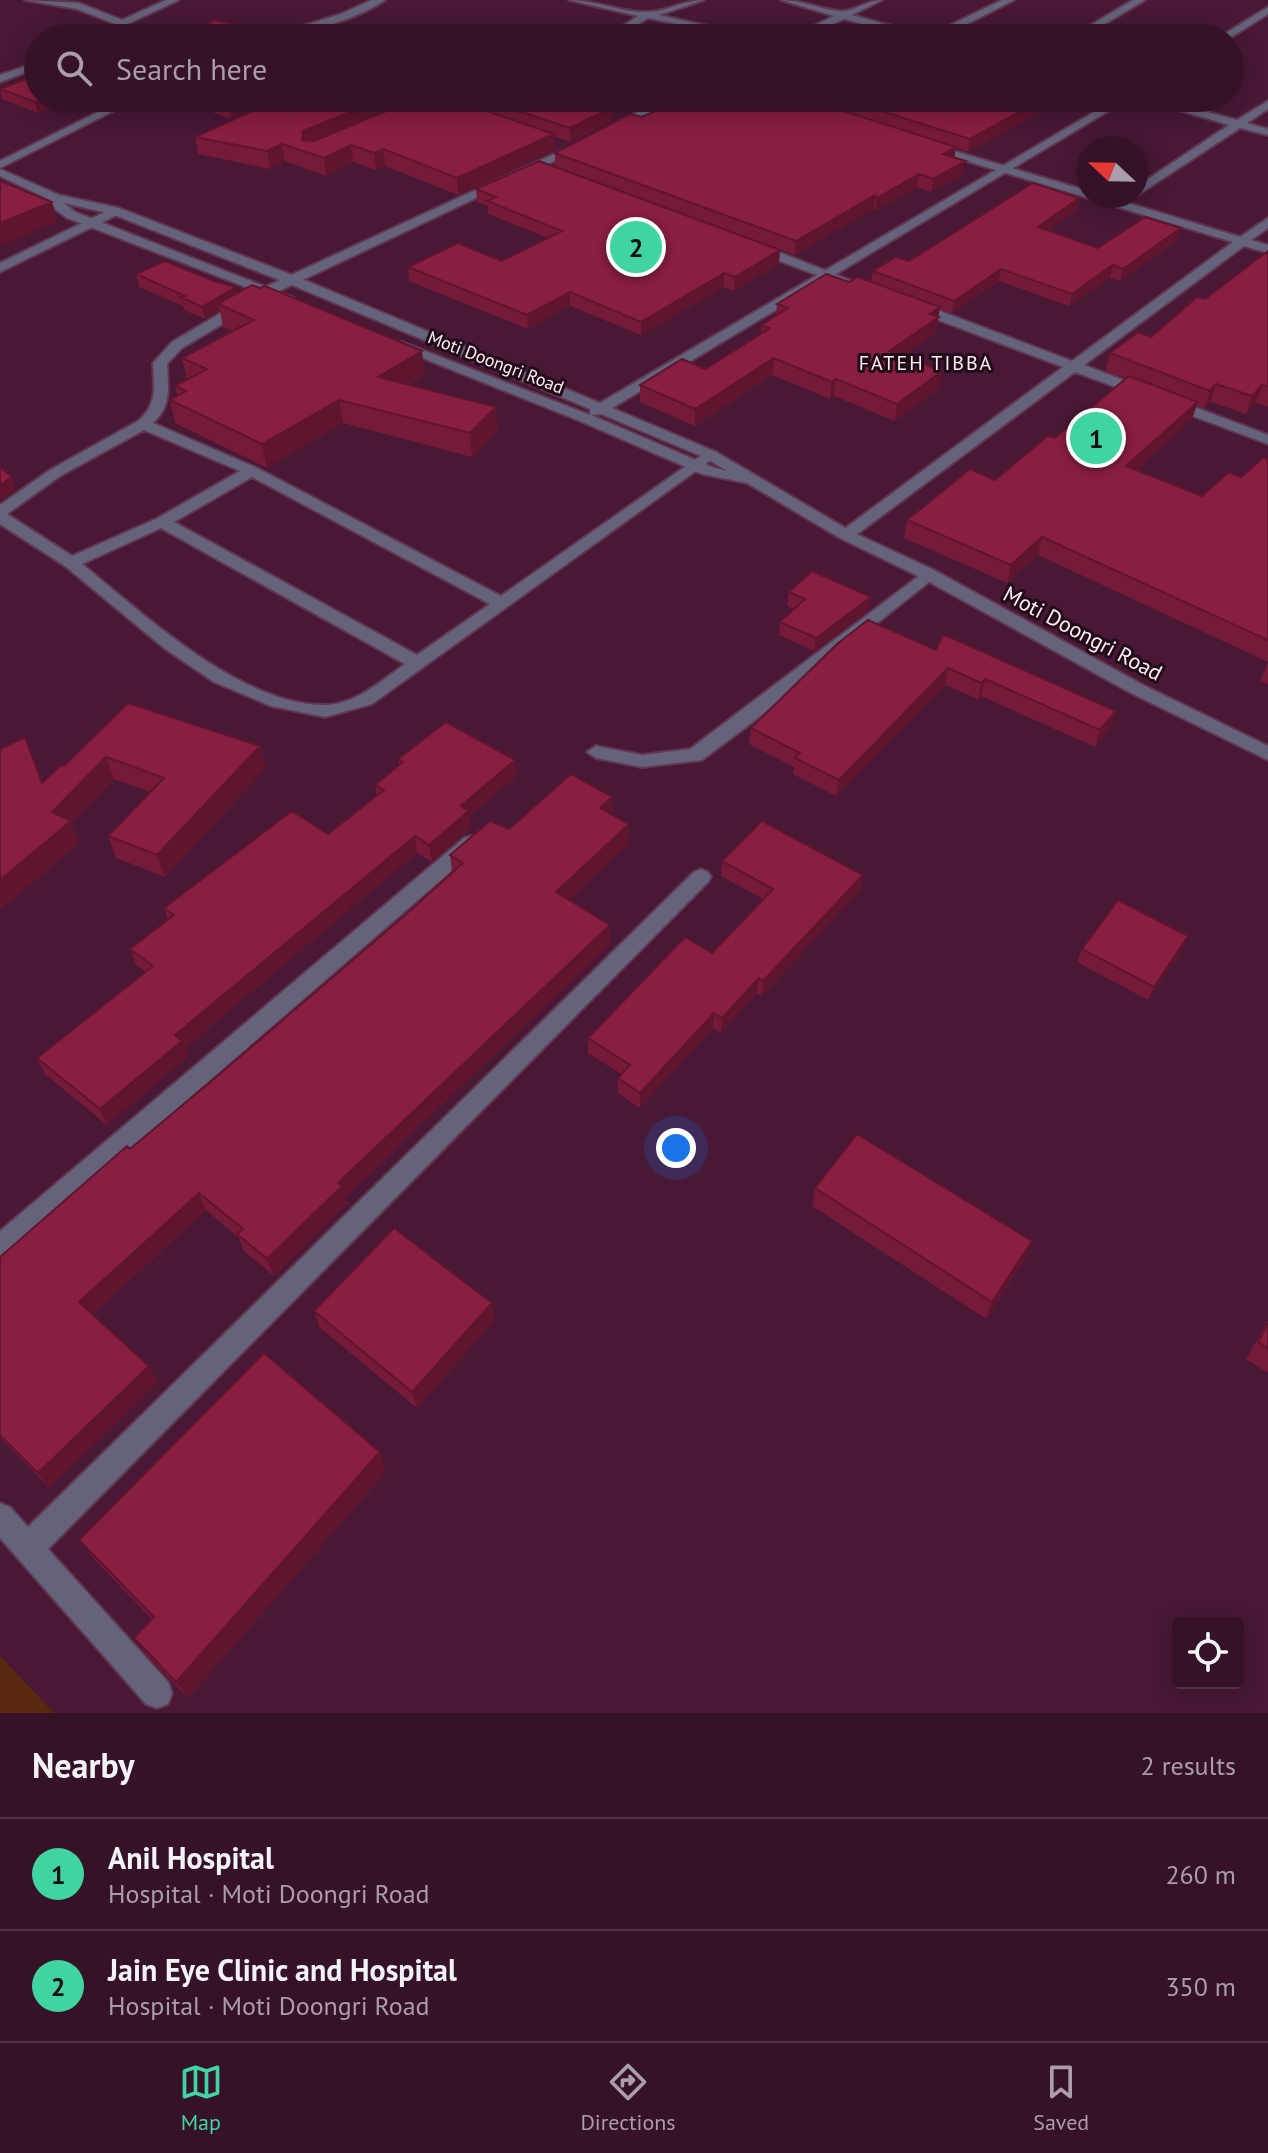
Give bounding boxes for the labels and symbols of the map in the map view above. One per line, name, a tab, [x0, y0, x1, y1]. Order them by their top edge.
north arrow	[1076, 136, 1148, 208]
pin: 2	[610, 217, 662, 277]
street label: Moti Doongri Road	[425, 325, 567, 399]
district label: FATEH TIBBA	[859, 350, 993, 376]
pin: 1	[1070, 408, 1122, 468]
street label: Moti Doongri Road	[999, 579, 1167, 687]
your location	[656, 1128, 696, 1168]

